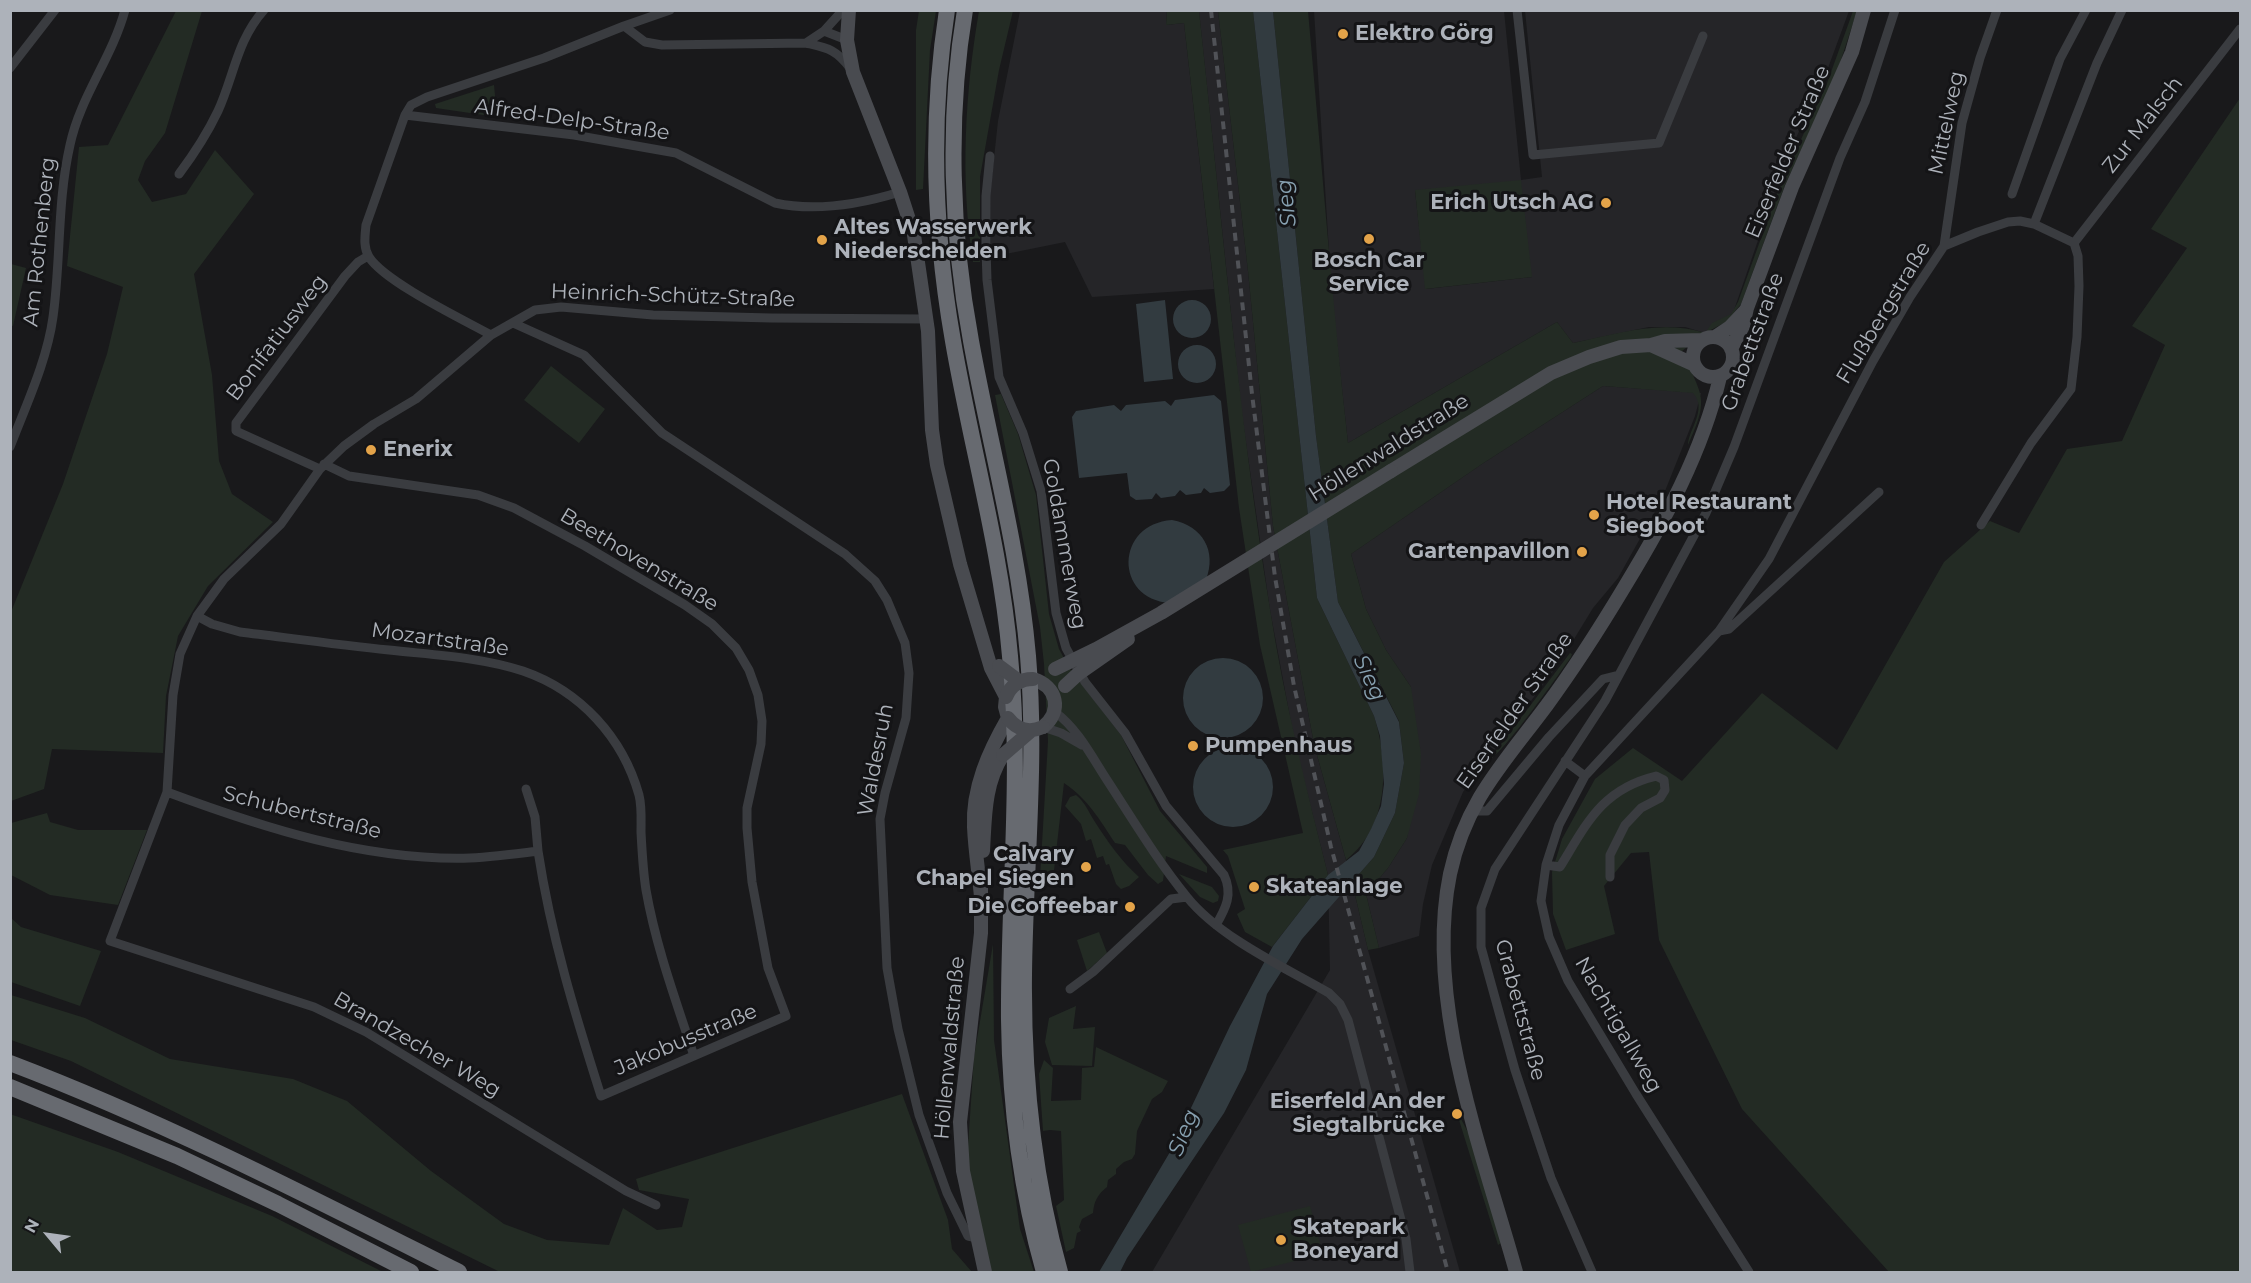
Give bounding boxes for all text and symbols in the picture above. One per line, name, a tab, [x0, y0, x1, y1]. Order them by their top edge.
place label: Elektro Görg	[1355, 21, 1494, 47]
marker: Elektro Görg	[1336, 27, 1350, 41]
street label: Eiserfelder Straße	[1740, 62, 1836, 242]
street label: Mittelweg	[1924, 69, 1970, 177]
street label: Zur Malsch	[2097, 72, 2189, 178]
street label: Alfred-Delp-Straße	[473, 94, 671, 146]
street label: Am Rothenberg	[19, 156, 61, 328]
water label: Sieg	[1271, 178, 1303, 228]
place label: Erich Utsch AG	[1430, 190, 1594, 216]
marker: Erich Utsch AG	[1599, 196, 1613, 210]
place label: Altes Wasserwerk Niederschelden	[834, 215, 1032, 265]
marker: Bosch Car Service	[1362, 232, 1376, 246]
marker: Altes Wasserwerk Niederschelden	[815, 233, 829, 247]
street label: Flußbergstraße	[1831, 237, 1937, 389]
place label: Bosch Car Service	[1314, 248, 1424, 298]
street label: Grabettstraße	[1716, 269, 1790, 415]
street label: Bonifatiusweg	[221, 270, 333, 406]
street label: Heinrich-Schütz-Straße	[550, 279, 796, 313]
street label: Höllenwaldstraße	[1304, 389, 1474, 507]
place label: Enerix	[383, 437, 453, 463]
marker: Enerix	[364, 443, 378, 457]
street label: Goldammerweg	[1037, 457, 1091, 631]
place label: Hotel Restaurant Siegboot	[1606, 490, 1792, 540]
street label: Beethovenstraße	[555, 503, 723, 617]
marker: Hotel Restaurant Siegboot	[1587, 508, 1601, 522]
place label: Gartenpavillon	[1408, 539, 1570, 565]
marker: Gartenpavillon	[1575, 545, 1589, 559]
street label: Mozartstraße	[369, 618, 511, 662]
street label: Eiserfelder Straße	[1452, 628, 1578, 794]
water label: Sieg	[1347, 651, 1391, 705]
street label: Waldesruh	[853, 702, 899, 818]
place label: Pumpenhaus	[1205, 733, 1352, 759]
marker: Pumpenhaus	[1186, 739, 1200, 753]
street label: Schubertstraße	[220, 781, 384, 845]
place label: Calvary Chapel Siegen	[916, 842, 1074, 892]
marker: Calvary Chapel Siegen	[1079, 860, 1093, 874]
place label: Skateanlage	[1266, 874, 1402, 900]
marker: Skateanlage	[1247, 880, 1261, 894]
place label: Die Coffeebar	[967, 894, 1118, 920]
marker: Die Coffeebar	[1123, 900, 1137, 914]
street label: Grabettstraße	[1489, 937, 1551, 1083]
street label: Nachtigallweg	[1569, 953, 1667, 1097]
street label: Höllenwaldstraße	[929, 955, 971, 1141]
street label: Brandzecher Weg	[329, 987, 505, 1103]
street label: Jakobusstraße	[611, 999, 761, 1081]
place label: Eiserfeld An der Siegtalbrücke	[1270, 1089, 1445, 1139]
water label: Sieg	[1163, 1106, 1205, 1160]
marker: Eiserfeld An der Siegtalbrücke	[1450, 1107, 1464, 1121]
north arrow	[18, 1205, 78, 1265]
place label: Skatepark Boneyard	[1293, 1215, 1405, 1265]
text: N	[20, 1216, 43, 1236]
marker: Skatepark Boneyard	[1274, 1233, 1288, 1247]

